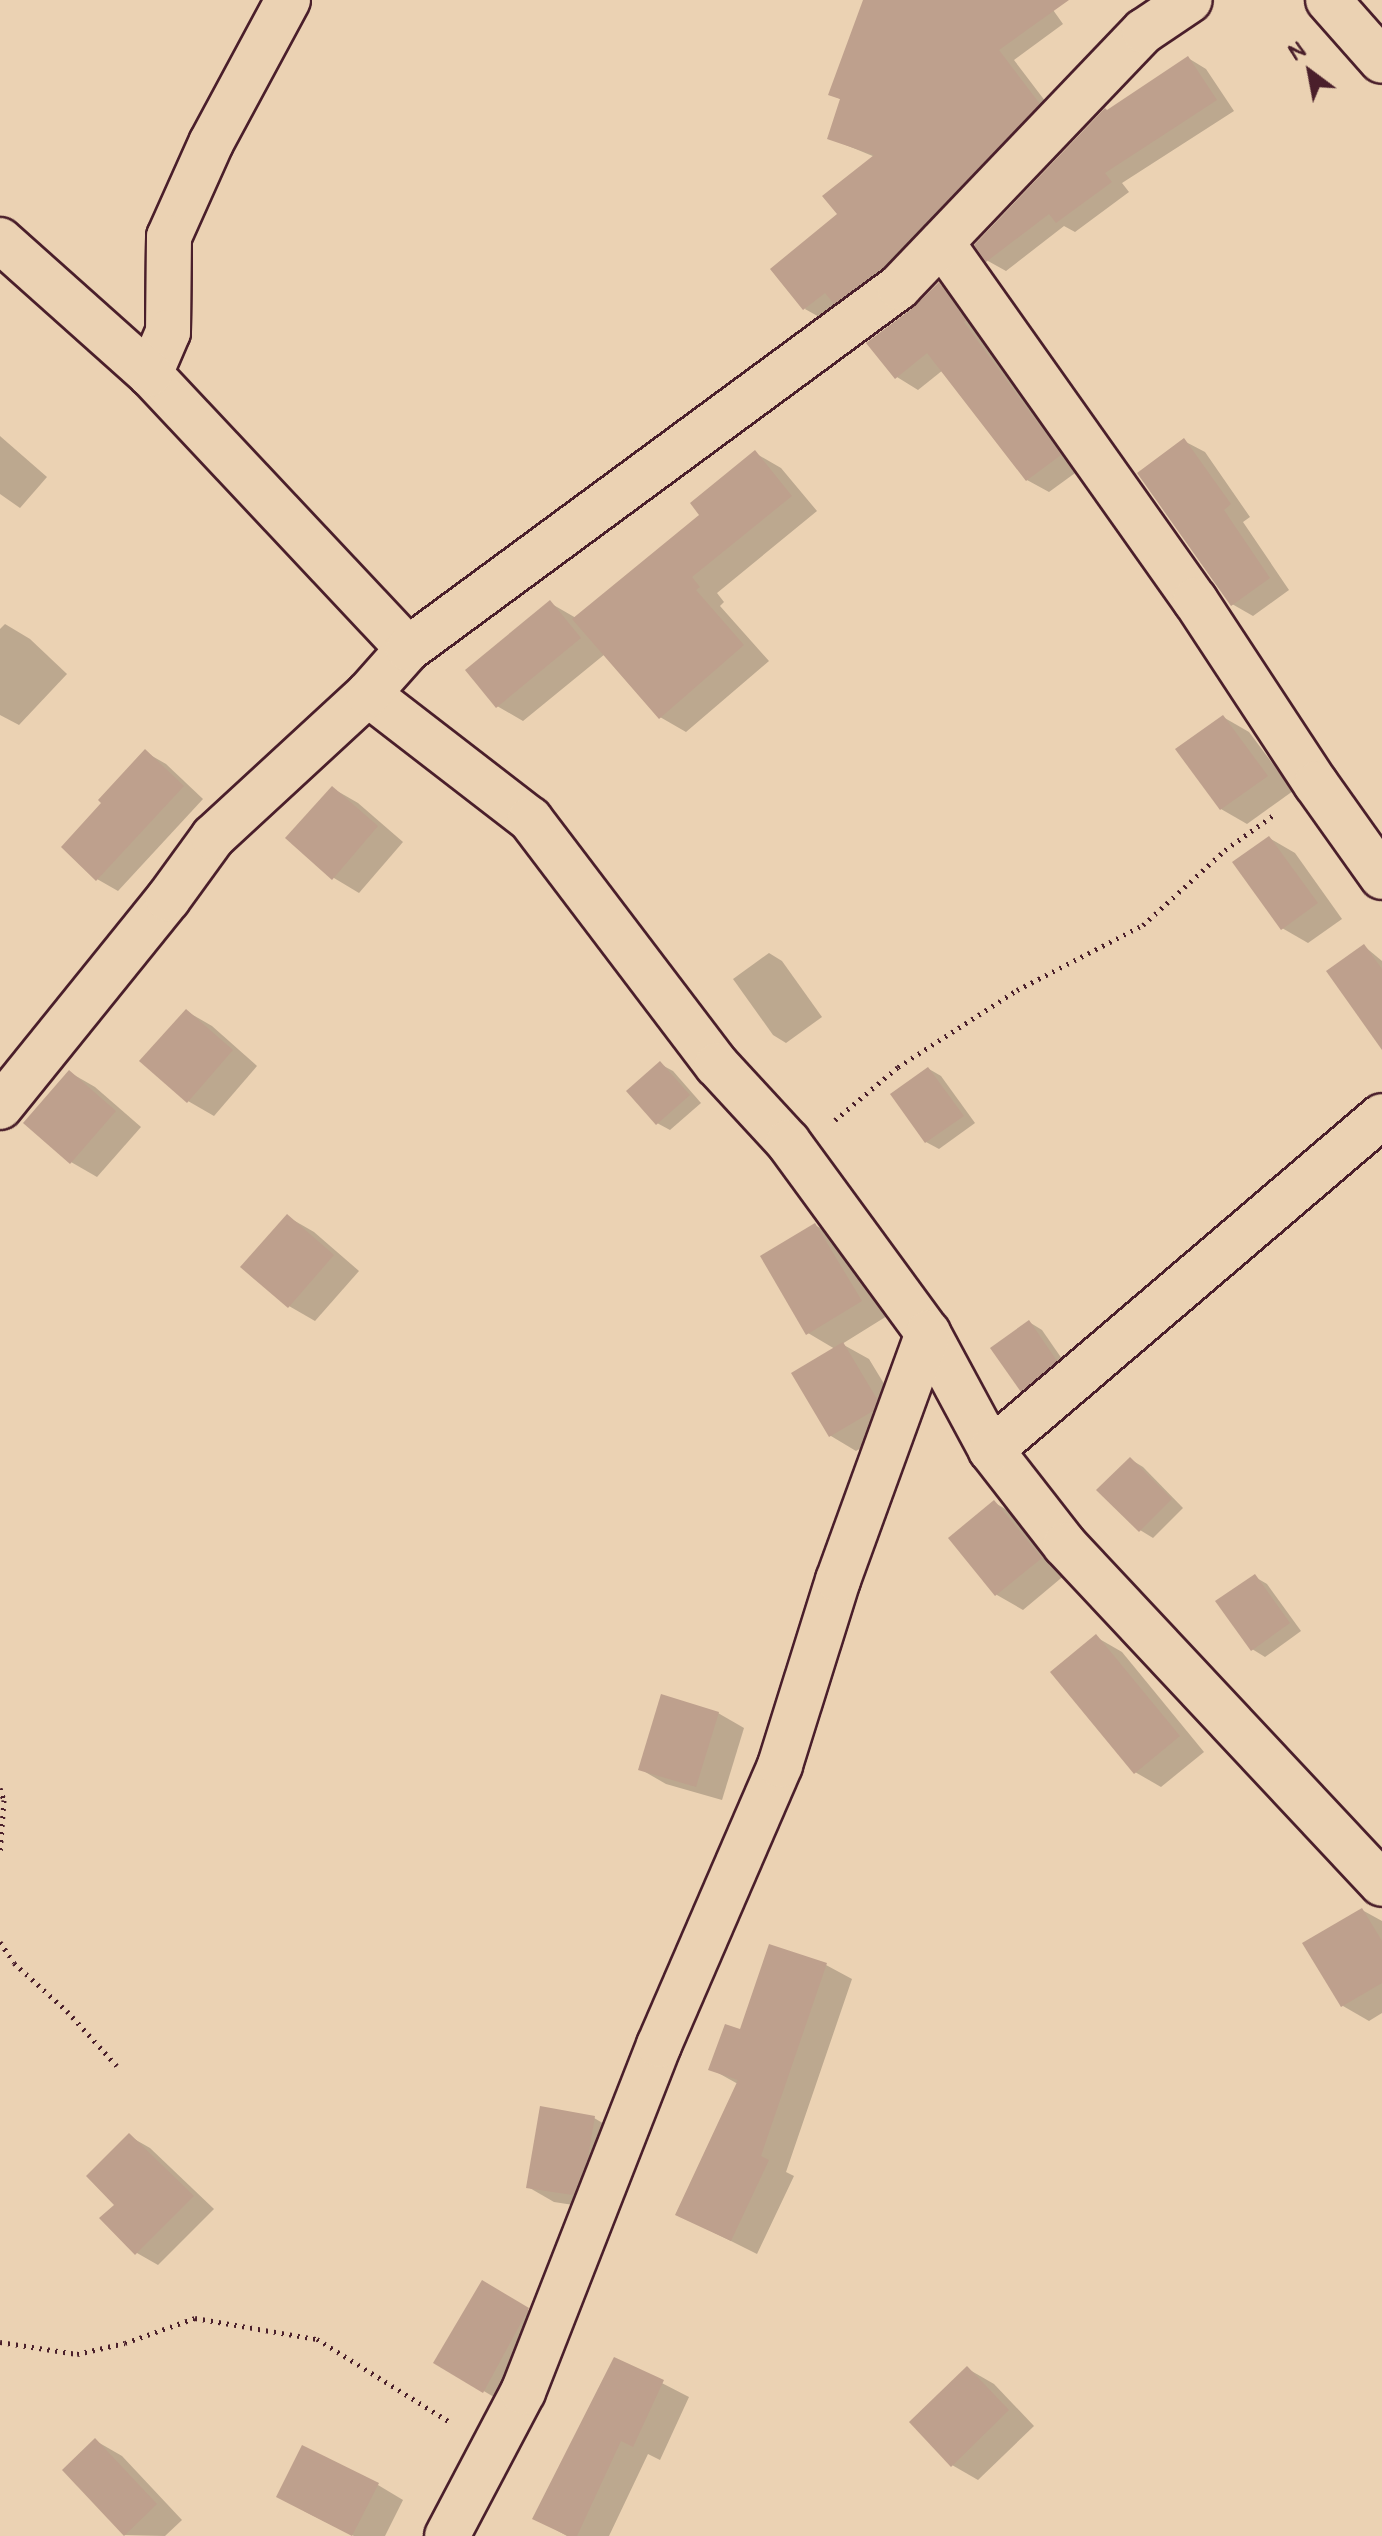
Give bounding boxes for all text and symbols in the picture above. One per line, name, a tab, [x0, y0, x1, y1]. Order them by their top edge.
north arrow	[1270, 32, 1350, 112]
text: N	[1284, 36, 1311, 67]

